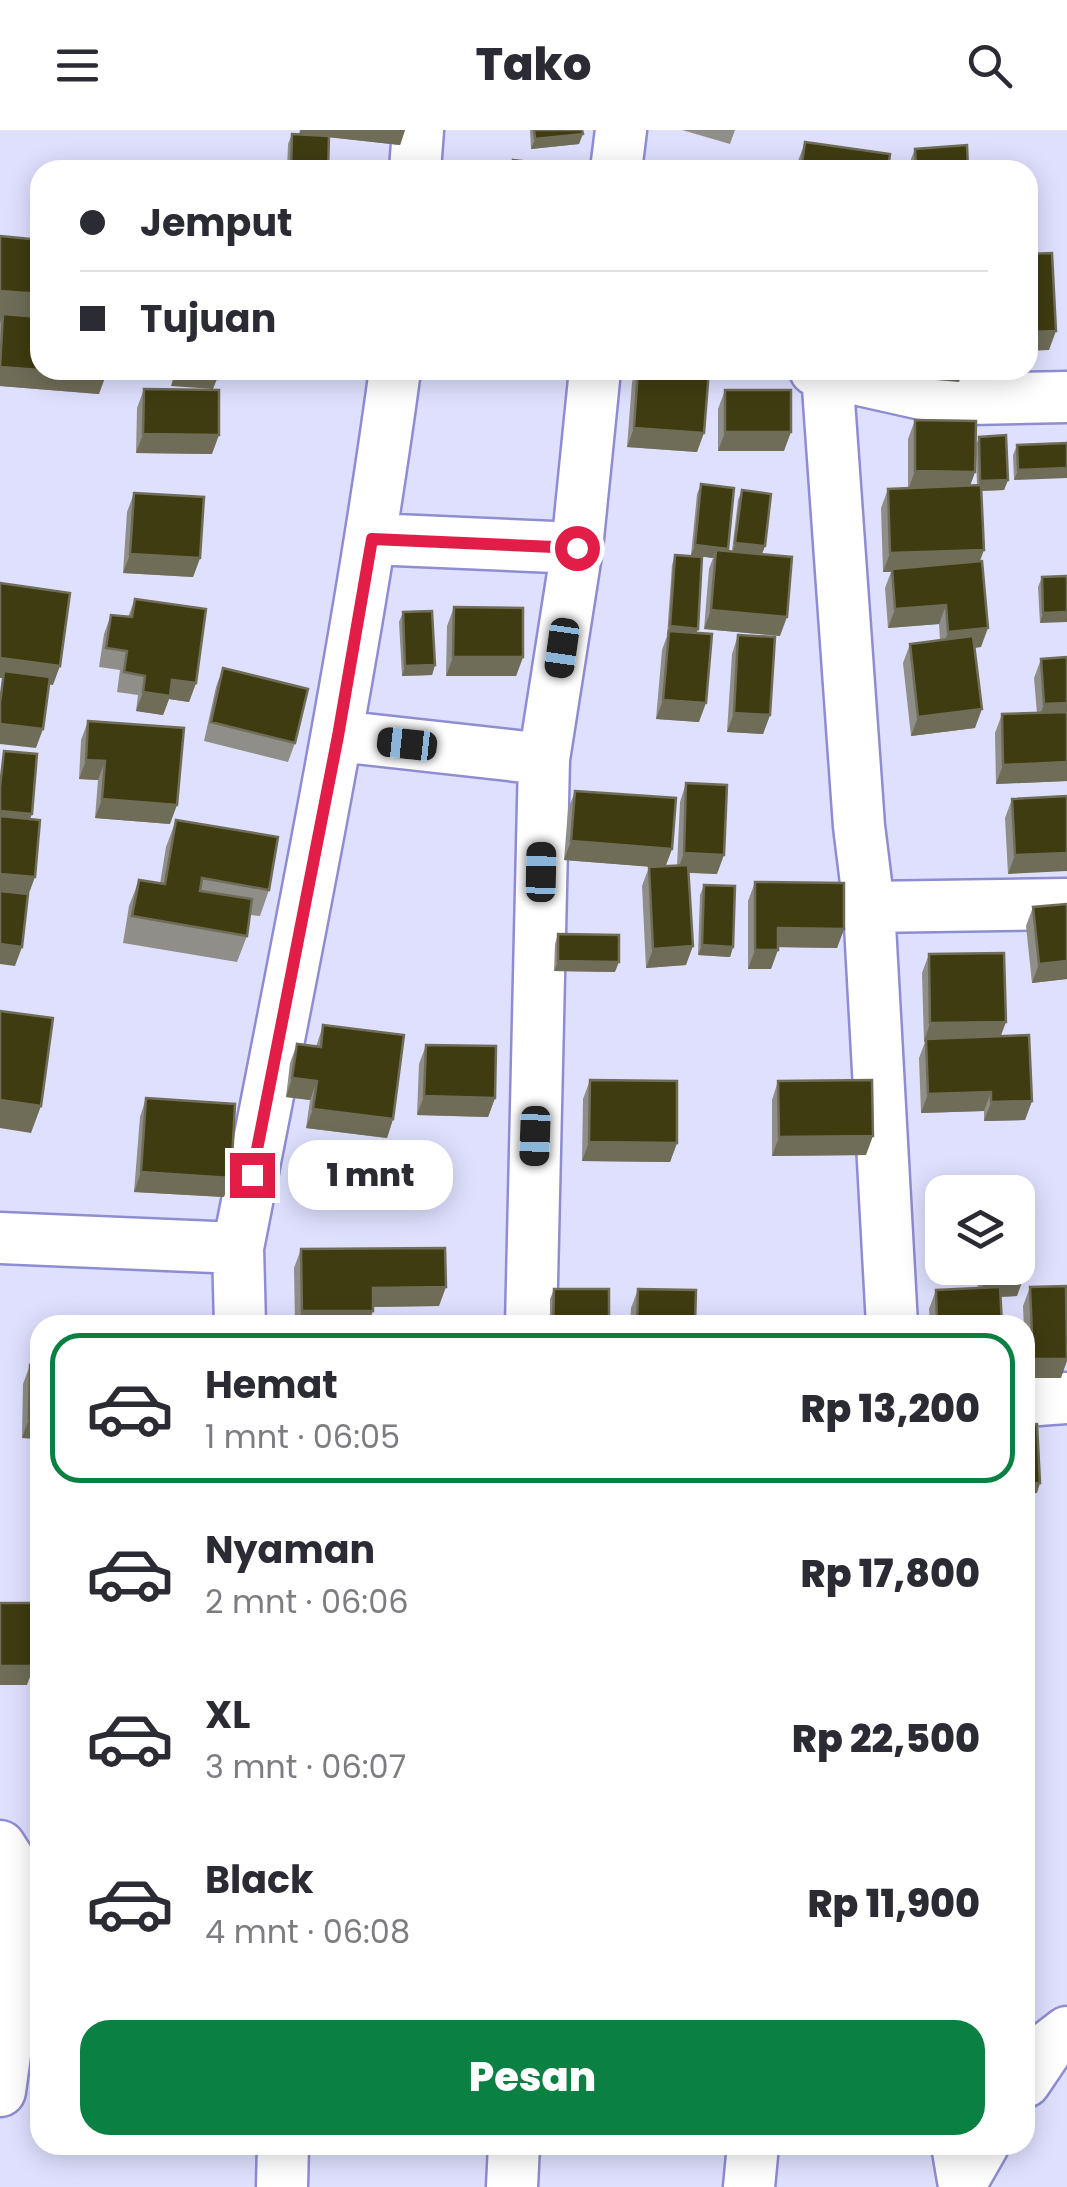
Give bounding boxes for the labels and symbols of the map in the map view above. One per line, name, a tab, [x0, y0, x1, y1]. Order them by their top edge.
route start	[555, 526, 600, 571]
car	[543, 616, 581, 680]
car	[376, 726, 438, 762]
car	[525, 842, 557, 902]
car	[519, 1105, 551, 1167]
callout: 1 mnt	[287, 1140, 452, 1210]
route end	[230, 1153, 275, 1198]

